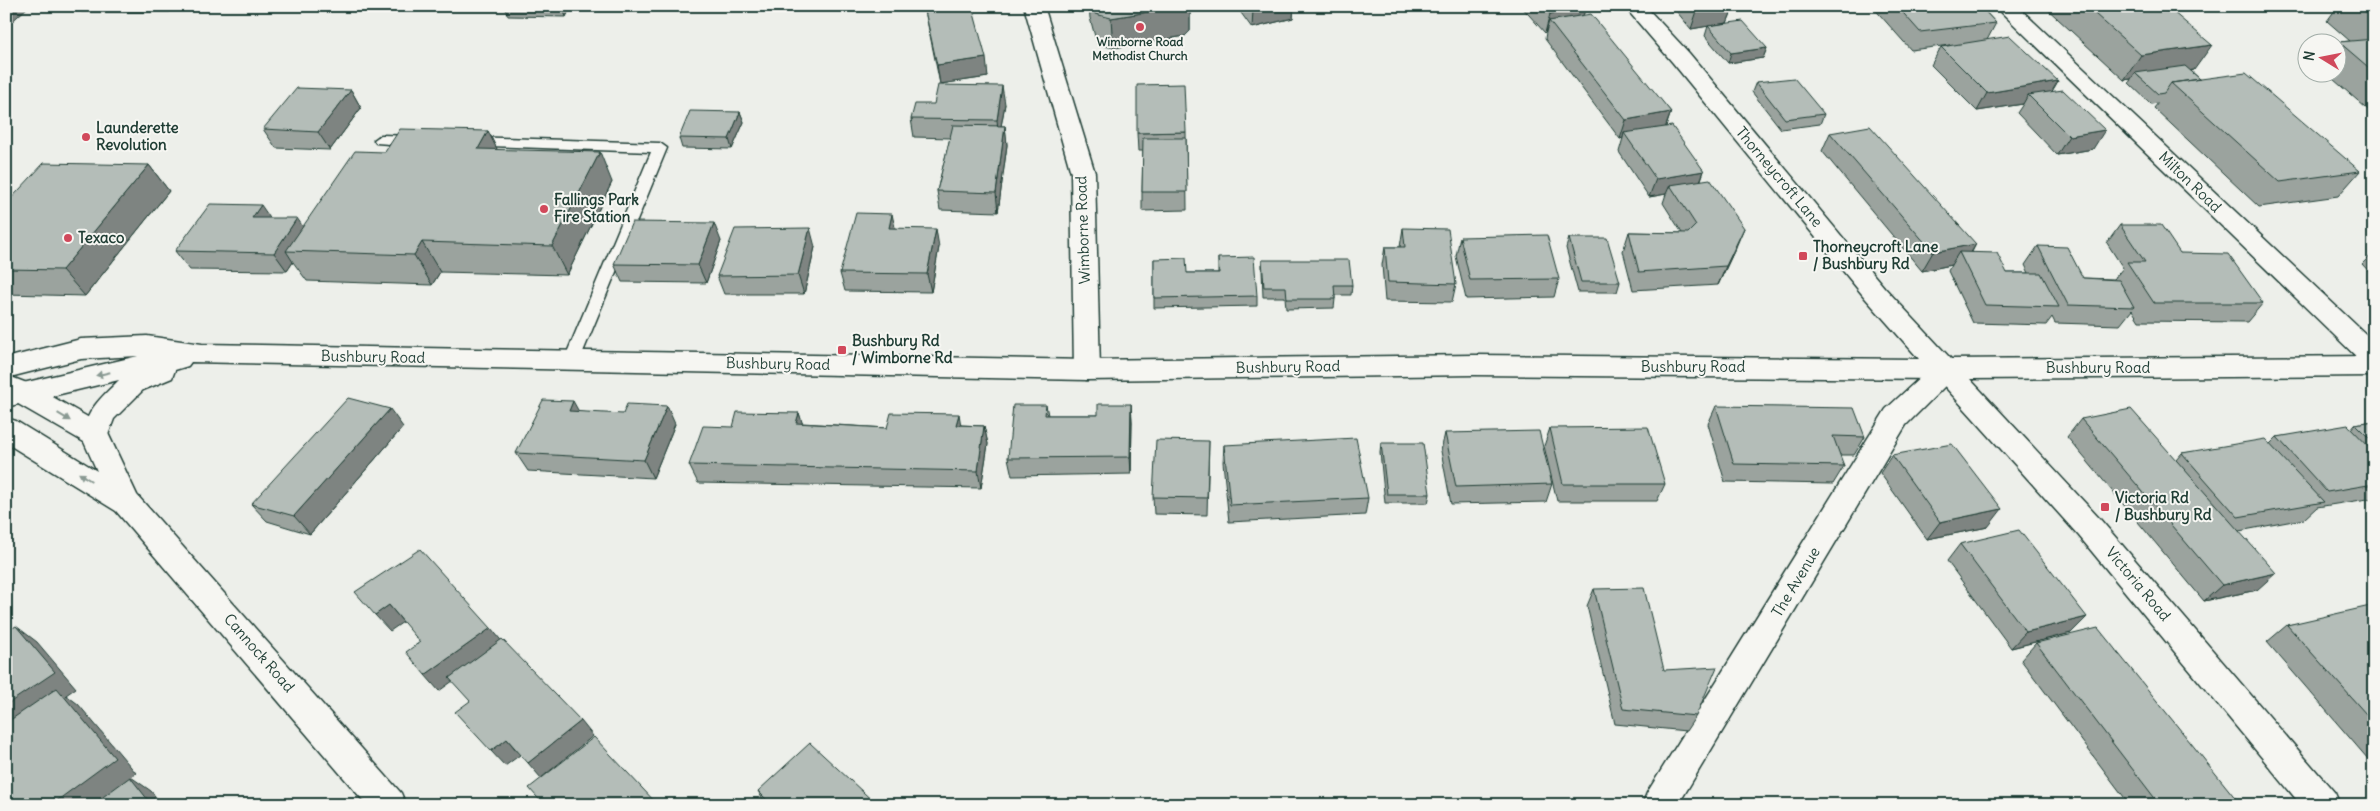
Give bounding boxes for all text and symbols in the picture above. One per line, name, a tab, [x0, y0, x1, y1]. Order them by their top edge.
marker: Wimborne Road Methodist Church	[1134, 21, 1146, 33]
north arrow	[2298, 32, 2348, 82]
place label: Wimborne Road Methodist Church	[1092, 34, 1188, 63]
text: N	[2299, 49, 2319, 62]
place label: Launderette Revolution	[96, 118, 179, 154]
street label: Thorneycroft Lane	[1732, 123, 1827, 231]
marker: Launderette Revolution	[80, 131, 92, 143]
street label: Milton Road	[2155, 147, 2226, 216]
street label: Wimborne Road	[1071, 175, 1094, 285]
place label: Fallings Park Fire Station	[554, 190, 639, 226]
marker: Fallings Park Fire Station	[538, 203, 550, 215]
place label: Texaco	[78, 228, 125, 247]
marker: Texaco	[62, 232, 74, 244]
place label: Thorneycroft Lane / Bushbury Rd	[1813, 237, 1938, 274]
marker: Thorneycroft Lane / Bushbury Rd	[1797, 250, 1809, 262]
place label: Bushbury Rd / Wimborne Rd	[852, 331, 953, 367]
marker: Bushbury Rd / Wimborne Rd	[836, 344, 848, 356]
street label: Bushbury Road	[321, 346, 426, 367]
street label: Bushbury Road	[726, 353, 831, 374]
street label: Bushbury Road	[1236, 356, 1341, 377]
street label: Bushbury Road	[1641, 357, 1745, 376]
street label: Bushbury Road	[2046, 358, 2150, 377]
one-way arrow	[95, 370, 110, 378]
one-way arrow	[58, 413, 71, 422]
one-way arrow	[78, 472, 92, 482]
place label: Victoria Rd / Bushbury Rd	[2115, 488, 2212, 525]
marker: Victoria Rd / Bushbury Rd	[2099, 501, 2111, 513]
street label: The Avenue	[1767, 543, 1824, 620]
street label: Victoria Road	[2102, 543, 2175, 625]
street label: Cannock Road	[220, 609, 299, 696]

